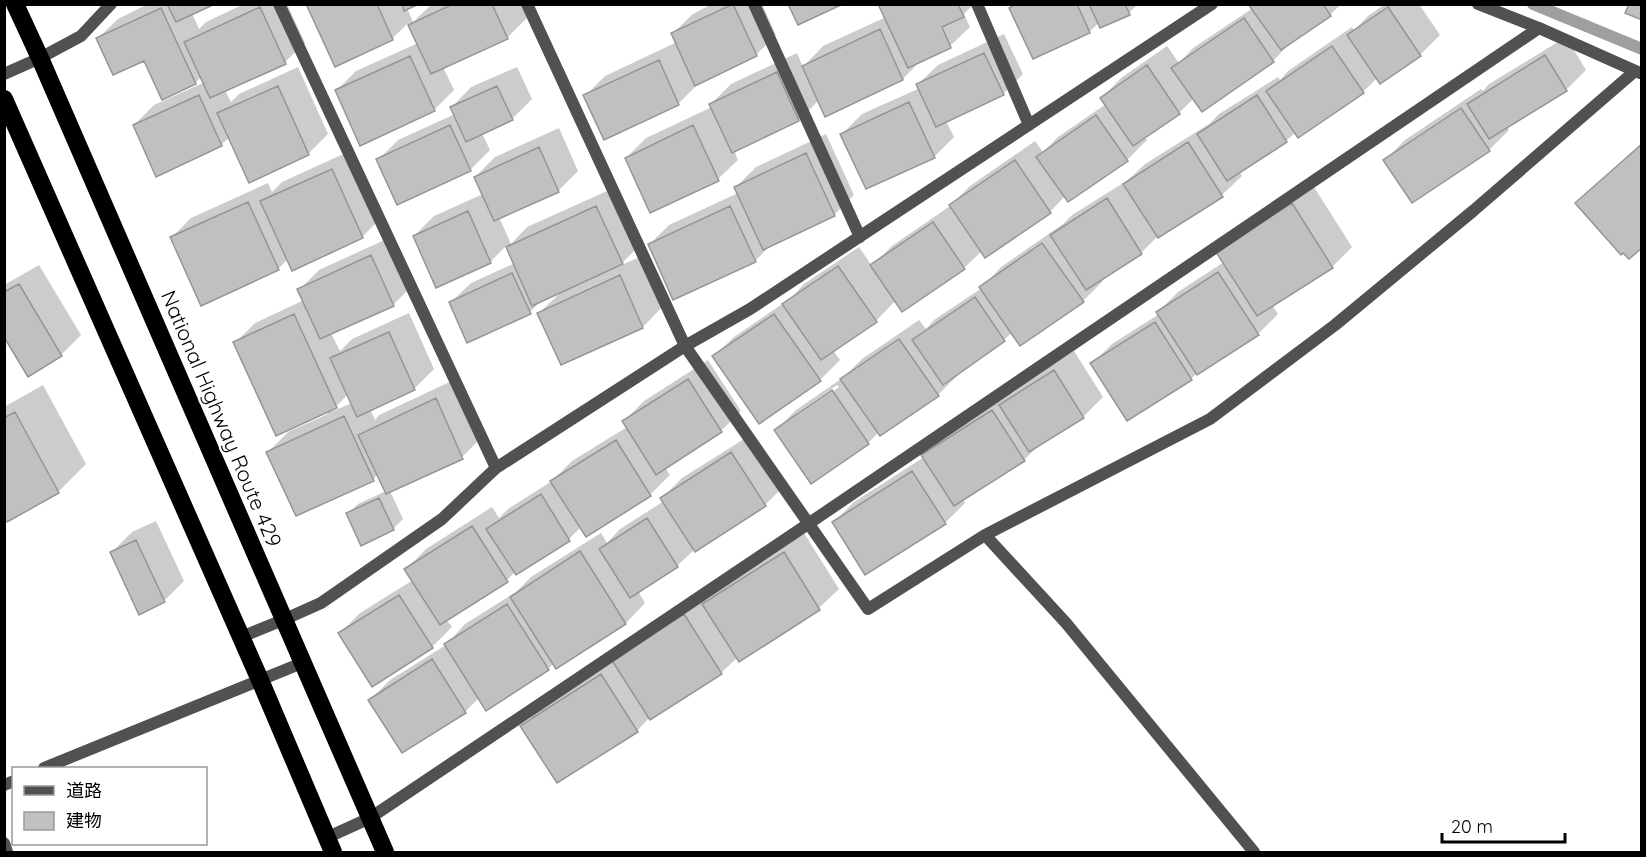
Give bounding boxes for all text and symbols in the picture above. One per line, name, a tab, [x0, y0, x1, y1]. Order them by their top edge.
street label: National Highway Route 429	[156, 286, 288, 551]
legend	[12, 767, 207, 845]
text: 道路	[66, 779, 102, 802]
scale bar	[1442, 806, 1565, 844]
text: 建物	[66, 809, 102, 832]
text: 20 m	[1451, 815, 1493, 838]

